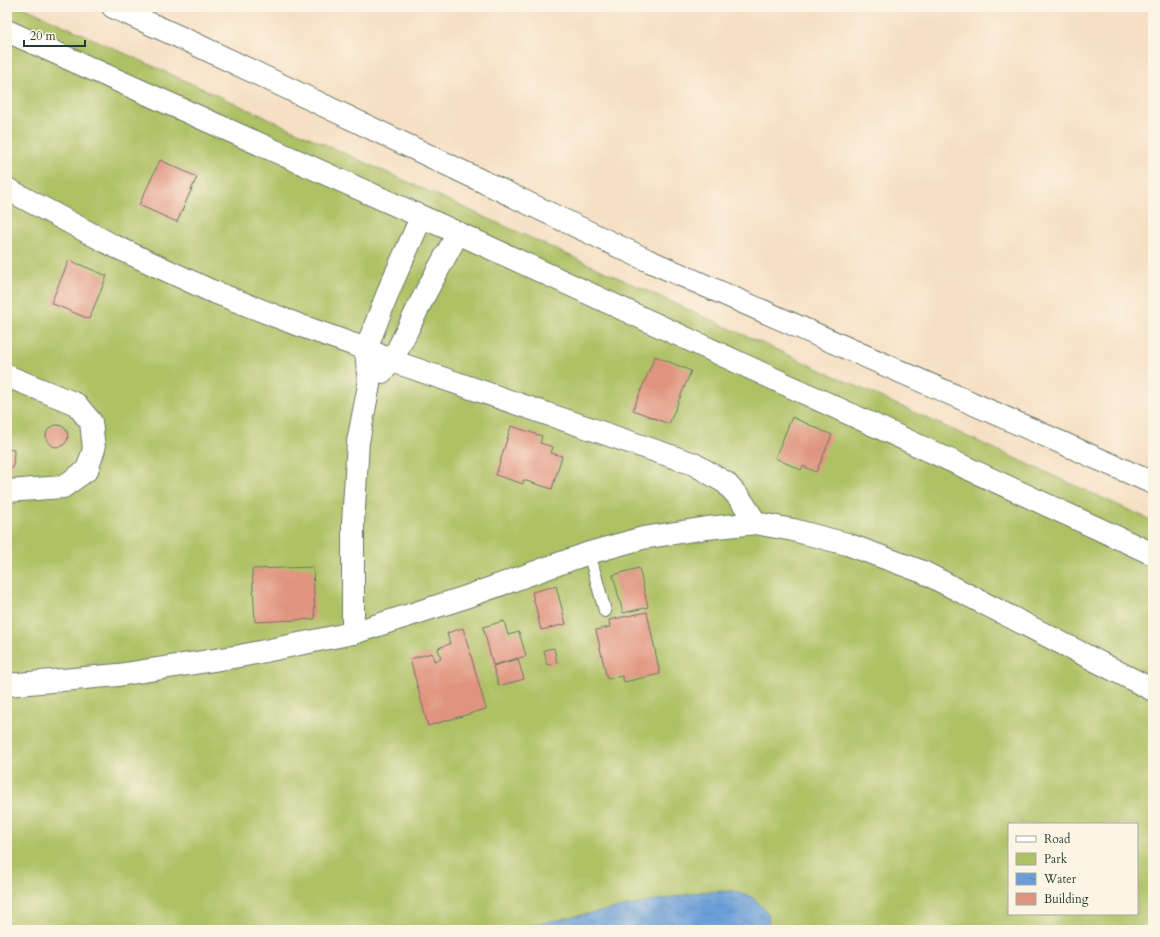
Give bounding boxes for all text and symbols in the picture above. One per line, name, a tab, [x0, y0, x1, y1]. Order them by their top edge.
scale bar	[24, 22, 85, 48]
text: 20 m	[30, 28, 57, 44]
legend	[1008, 823, 1138, 915]
text: Road	[1044, 831, 1071, 847]
text: Park	[1044, 851, 1068, 867]
text: Water	[1043, 871, 1077, 887]
text: Building	[1044, 891, 1089, 907]

